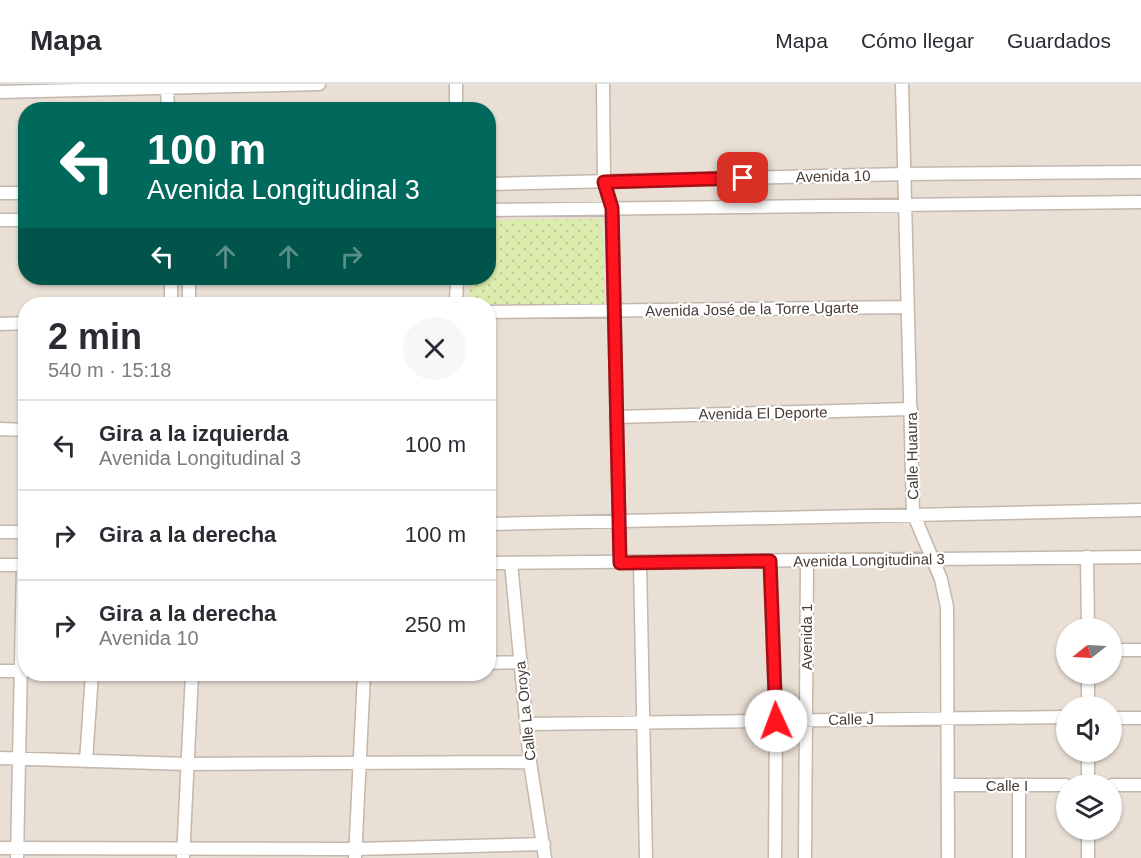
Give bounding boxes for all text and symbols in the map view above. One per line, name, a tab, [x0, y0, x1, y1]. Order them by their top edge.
text: Mapa	[30, 25, 102, 56]
text: Mapa	[775, 29, 828, 52]
text: Cómo llegar	[861, 29, 974, 52]
text: Guardados	[1007, 29, 1111, 52]
icon: left	[48, 126, 126, 204]
text: 100 m	[147, 126, 266, 173]
pin	[717, 152, 768, 203]
icon: arrive	[726, 161, 759, 194]
street label: Avenida 10	[795, 167, 871, 185]
text: Avenida Longitudinal 3	[147, 175, 420, 205]
icon: left	[146, 240, 179, 273]
icon: ahead	[209, 240, 242, 273]
icon: ahead	[272, 240, 305, 273]
icon: right	[335, 240, 368, 273]
street label: Avenida José de la Torre Ugarte	[645, 299, 859, 319]
text: 2 min	[48, 316, 142, 357]
button: close	[403, 317, 466, 380]
text: 540 m · 15:18	[48, 359, 171, 381]
street label: Avenida El Deporte	[698, 403, 828, 423]
street label: Calle Huaura	[903, 411, 921, 500]
text: Gira a la izquierda	[99, 421, 289, 446]
icon: left	[48, 429, 81, 462]
text: 100 m	[405, 432, 466, 457]
text: Avenida Longitudinal 3	[99, 447, 301, 469]
icon: right	[48, 519, 81, 552]
text: Gira a la derecha	[99, 522, 276, 547]
text: 100 m	[405, 522, 466, 547]
street label: Avenida Longitudinal 3	[793, 550, 945, 570]
text: Gira a la derecha	[99, 601, 276, 626]
street label: Avenida 1	[798, 604, 815, 670]
icon: right	[48, 609, 81, 642]
text: 250 m	[405, 612, 466, 637]
north arrow	[1056, 618, 1122, 684]
map controls	[1056, 618, 1122, 840]
text: Avenida 10	[99, 627, 199, 649]
street label: Calle La Oroya	[511, 660, 539, 762]
position arrow	[744, 689, 808, 753]
button: sound	[1056, 696, 1122, 762]
street label: Calle J	[828, 710, 874, 728]
button: layers	[1056, 774, 1122, 840]
street label: Calle I	[986, 777, 1028, 794]

